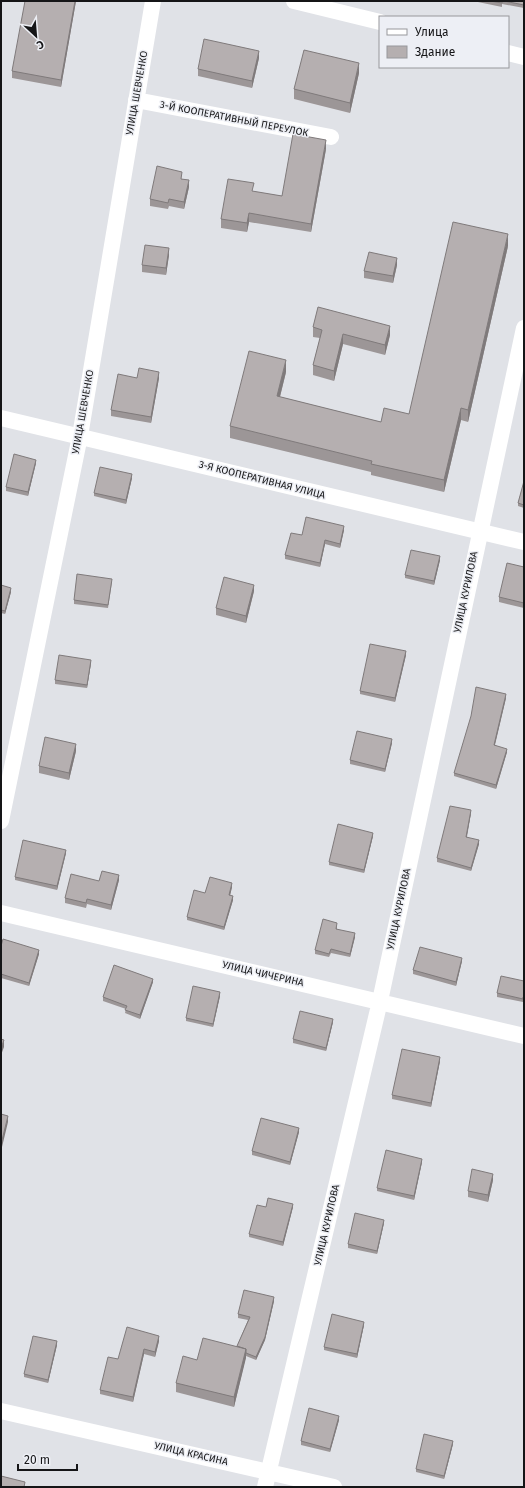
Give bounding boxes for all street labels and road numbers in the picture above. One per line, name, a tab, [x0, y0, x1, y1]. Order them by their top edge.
street label: УЛИЦА ШЕВЧЕНКО	[124, 50, 150, 136]
street label: 3-Й КООПЕРАТИВНЫЙ ПЕРЕУЛОК	[159, 98, 310, 139]
street label: УЛИЦА ШЕВЧЕНКО	[70, 369, 96, 455]
street label: 3-Я КООПЕРАТИВНАЯ УЛИЦА	[197, 458, 327, 502]
street label: УЛИЦА КУРИЛОВА	[452, 550, 481, 634]
street label: УЛИЦА КУРИЛОВА	[385, 867, 414, 951]
street label: УЛИЦА ЧИЧЕРИНА	[221, 959, 305, 989]
street label: УЛИЦА КУРИЛОВА	[312, 1183, 342, 1267]
street label: УЛИЦА КРАСИНА	[153, 1440, 229, 1468]

